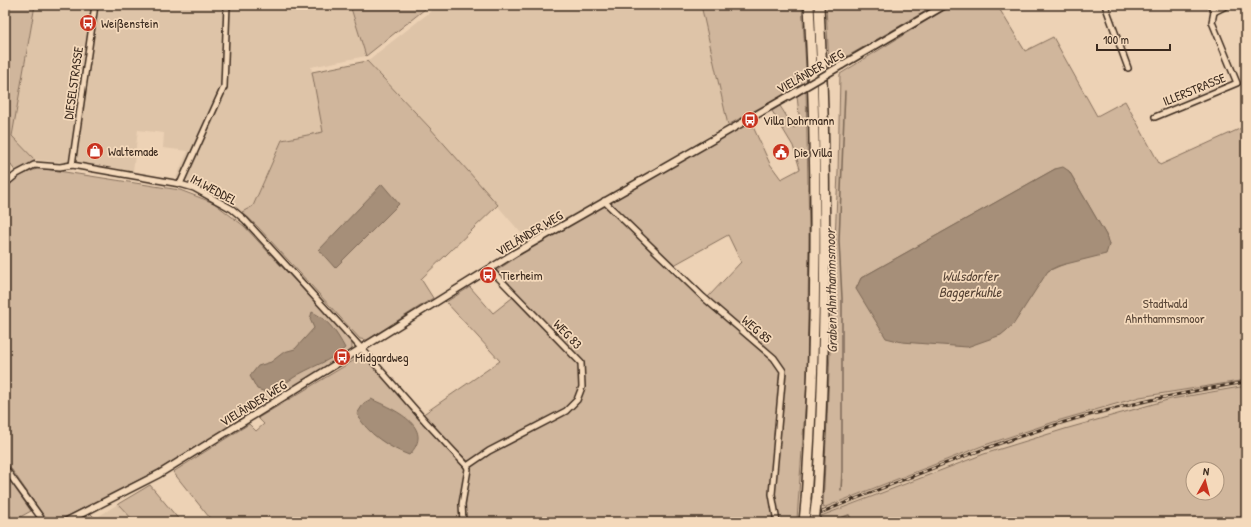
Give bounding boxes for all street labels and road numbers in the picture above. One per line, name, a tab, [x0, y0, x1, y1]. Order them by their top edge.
street label: VIELÄNDER WEG	[773, 44, 848, 98]
street label: DIESELSTRASSE	[59, 45, 87, 121]
street label: ILLERSTRASSE	[1160, 68, 1228, 110]
street label: IM WEDDEL	[187, 169, 241, 209]
street label: VIELÄNDER WEG	[492, 206, 566, 260]
street label: WEG 85	[738, 311, 776, 347]
street label: WEG 83	[550, 315, 587, 353]
street label: VIELÄNDER WEG	[216, 375, 290, 431]

